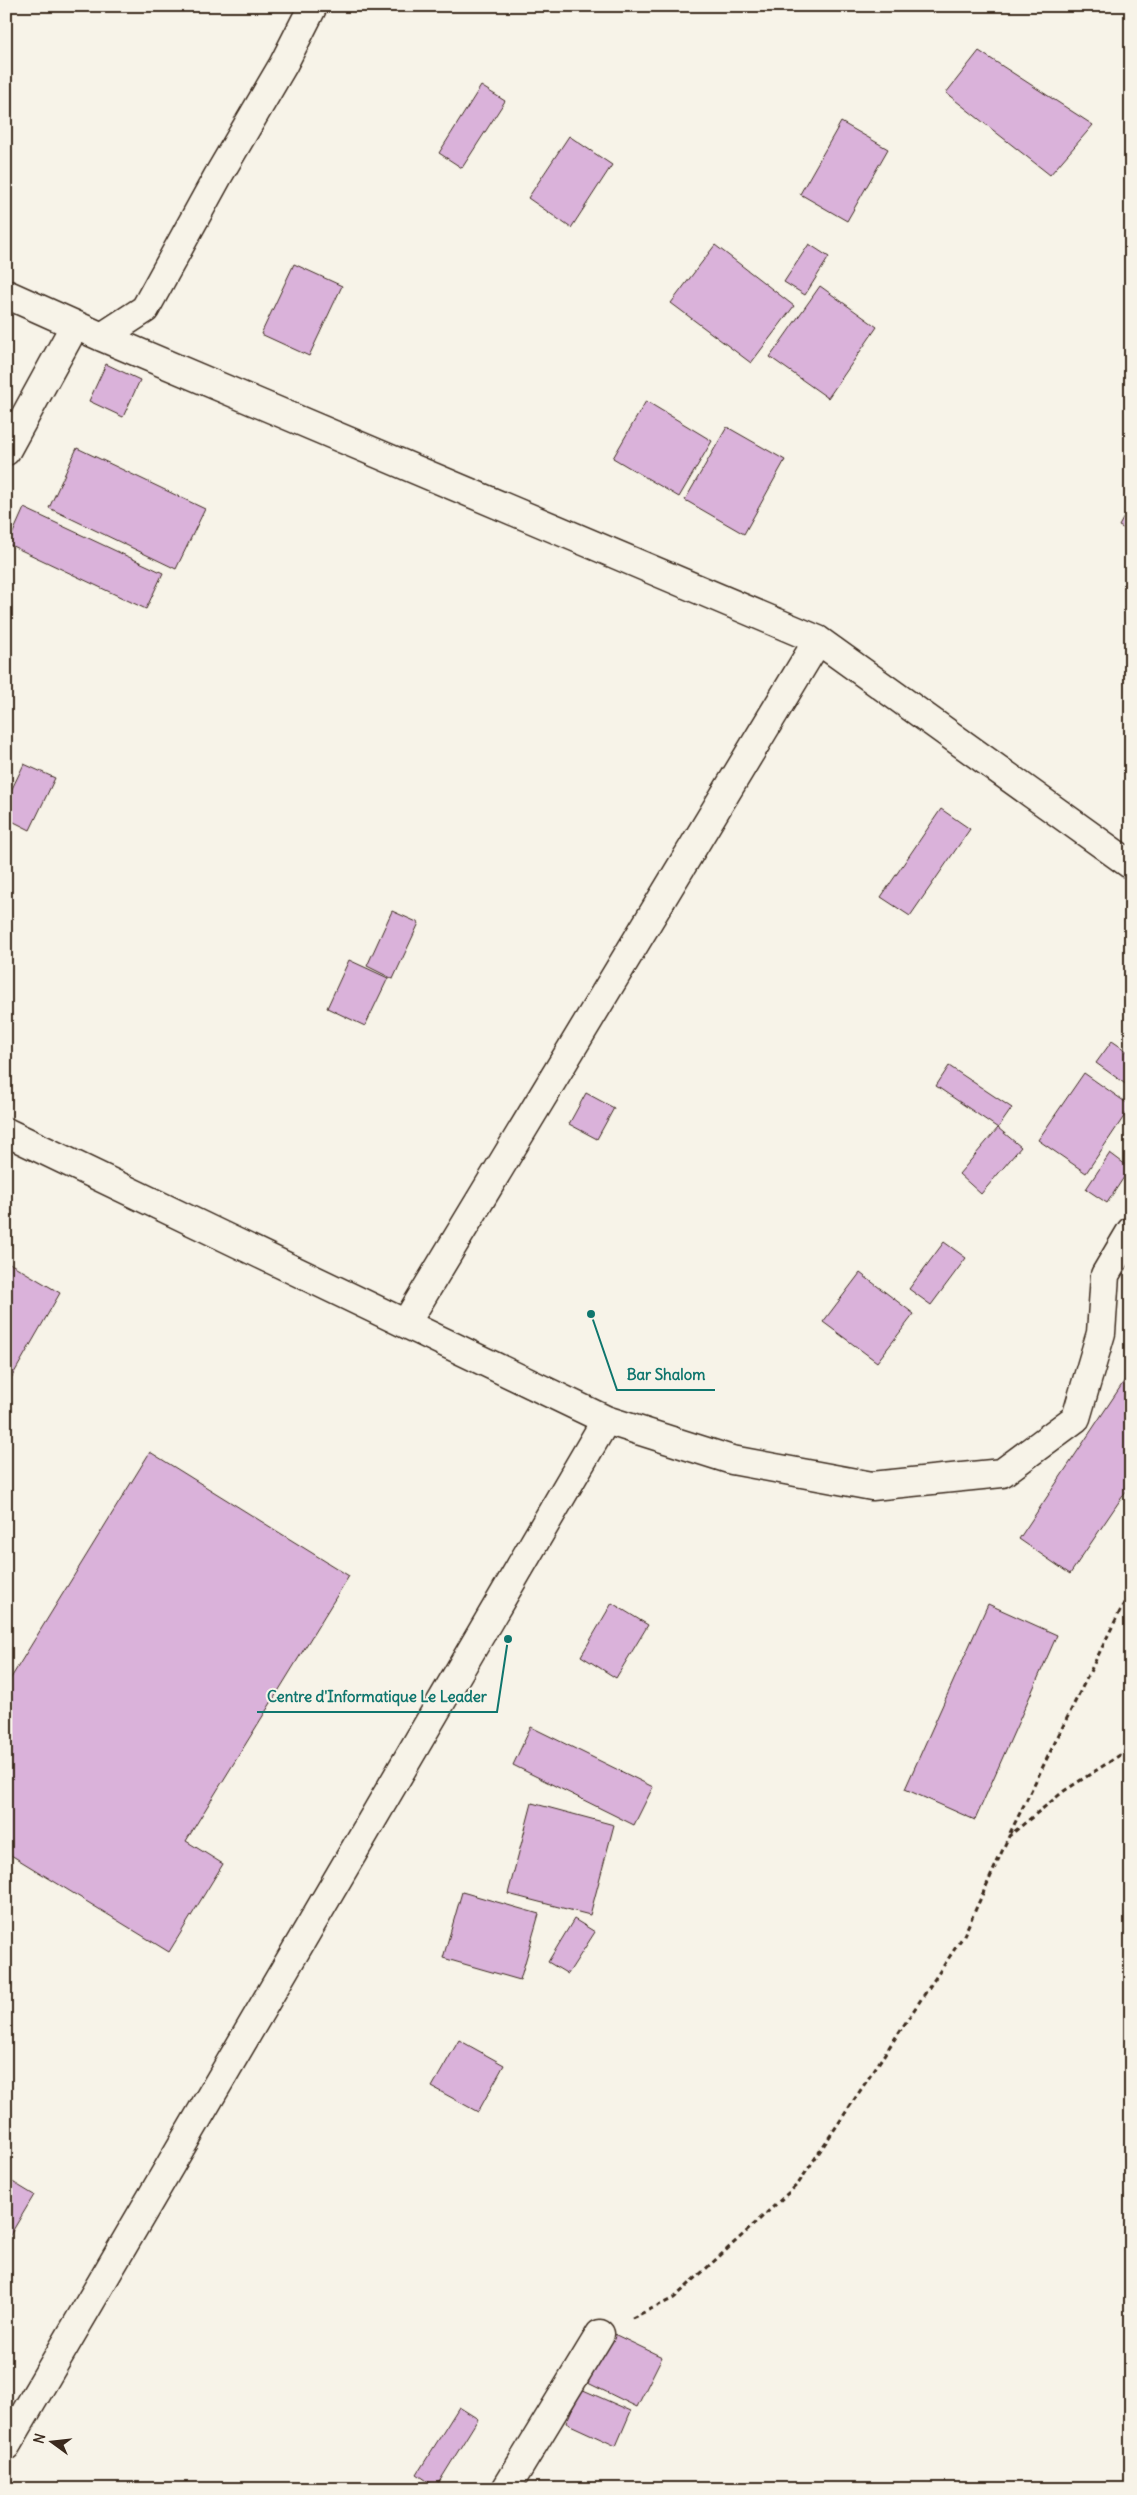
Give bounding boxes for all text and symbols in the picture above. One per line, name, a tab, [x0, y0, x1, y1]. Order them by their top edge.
callout: Bar Shalom	[617, 1360, 715, 1390]
text: Bar Shalom	[627, 1365, 705, 1384]
callout: Centre d'Informatique Le Leader	[257, 1682, 497, 1712]
text: Centre d'Informatique Le Leader	[267, 1687, 488, 1707]
north arrow	[28, 2418, 78, 2468]
text: N	[29, 2432, 49, 2446]

